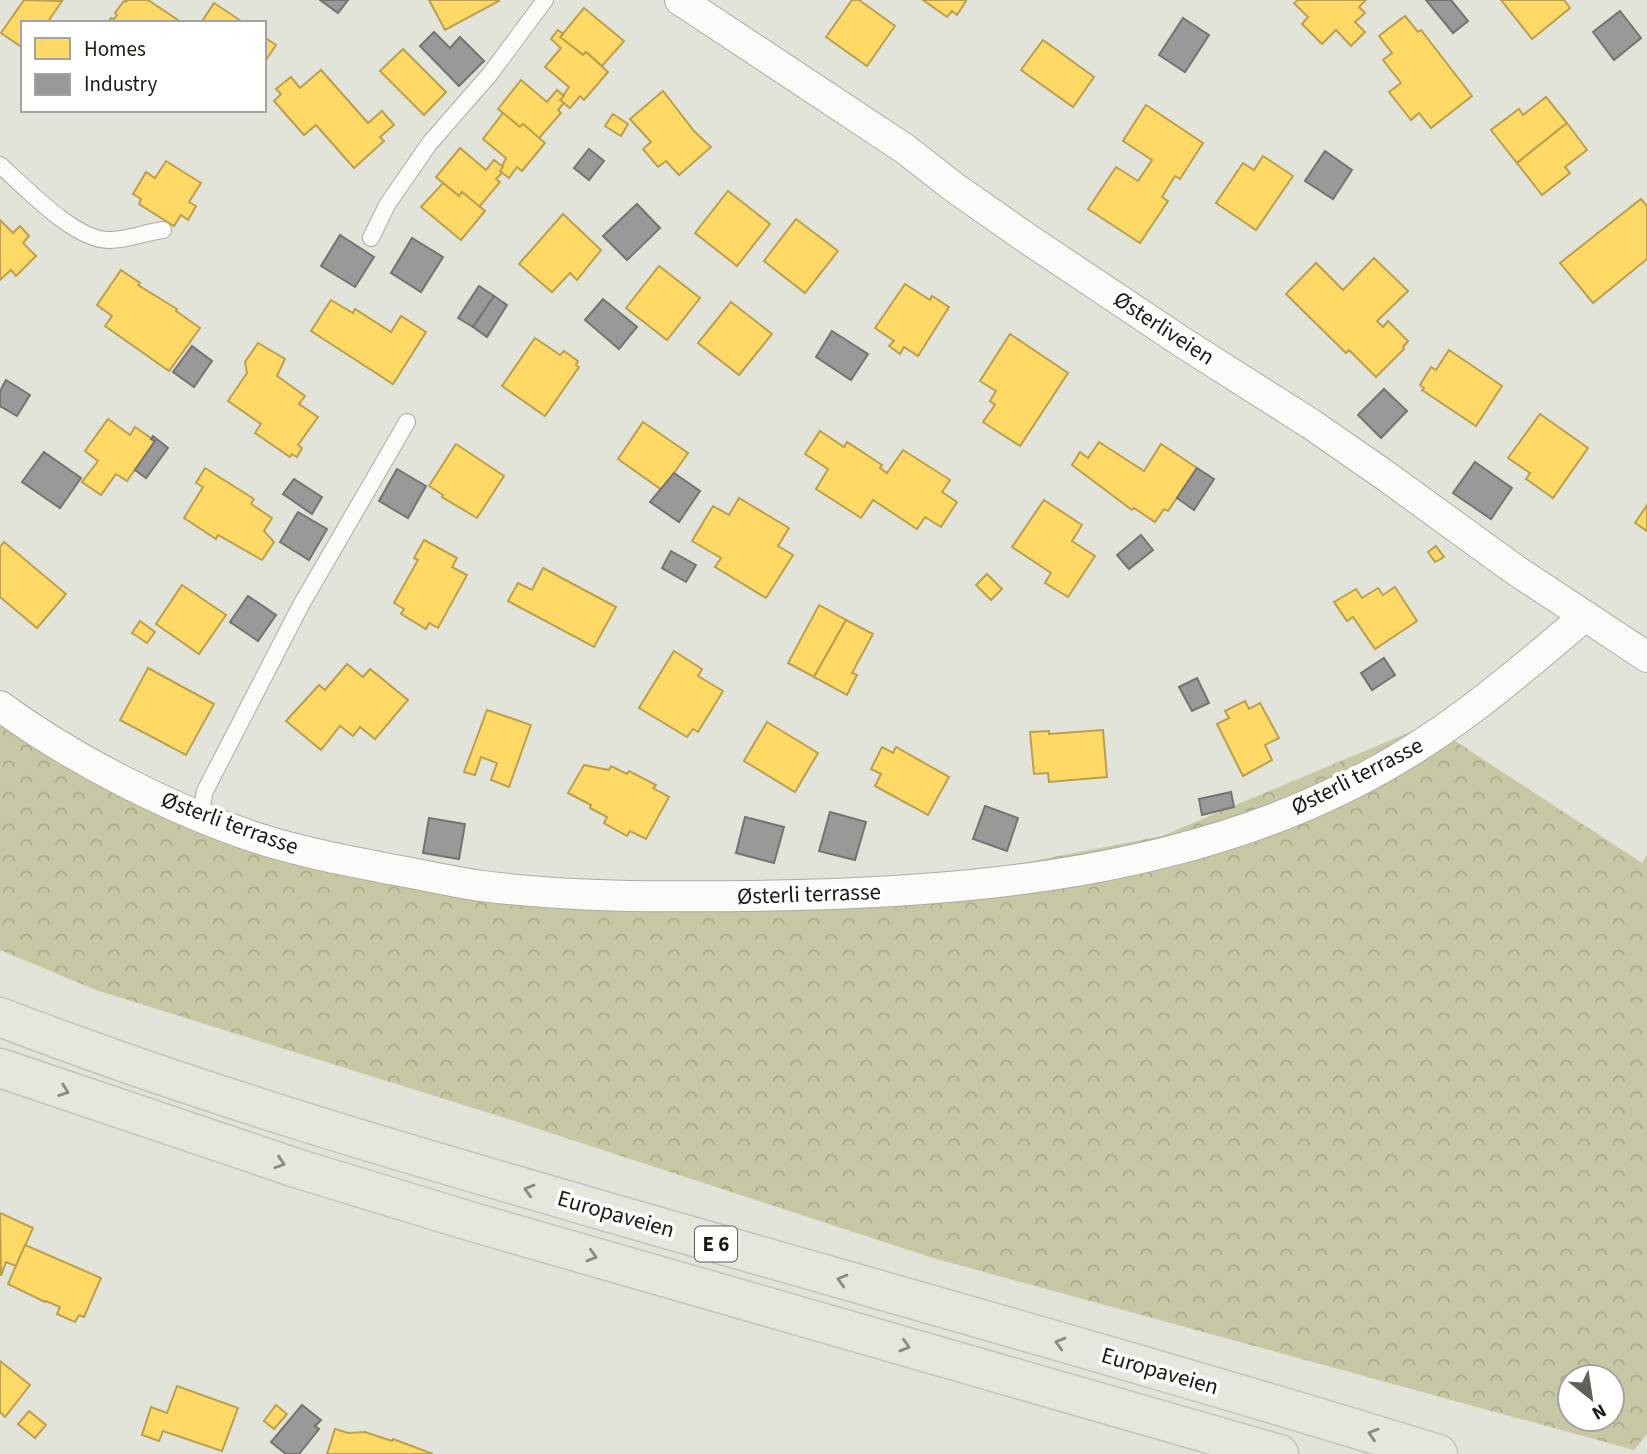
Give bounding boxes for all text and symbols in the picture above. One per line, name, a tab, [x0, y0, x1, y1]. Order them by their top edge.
legend	[21, 21, 266, 112]
text: Homes	[84, 34, 146, 64]
text: Industry	[84, 69, 157, 99]
street label: Østerliveien	[1107, 283, 1221, 373]
street label: Østerli terrasse	[1285, 729, 1429, 823]
street label: Østerli terrasse	[157, 783, 303, 863]
street label: Østerli terrasse	[736, 875, 882, 913]
one-way arrow	[58, 1083, 70, 1097]
one-way arrow	[274, 1155, 286, 1169]
street label: Europaveien	[553, 1182, 679, 1246]
one-way arrow	[523, 1183, 535, 1198]
road number: E 6	[695, 1226, 737, 1262]
one-way arrow	[586, 1248, 598, 1263]
one-way arrow	[836, 1274, 848, 1288]
one-way arrow	[1055, 1337, 1067, 1351]
one-way arrow	[898, 1338, 910, 1353]
street label: Europaveien	[1097, 1339, 1223, 1403]
north arrow	[1556, 1363, 1626, 1433]
text: N	[1587, 1397, 1611, 1426]
one-way arrow	[1367, 1427, 1379, 1442]

